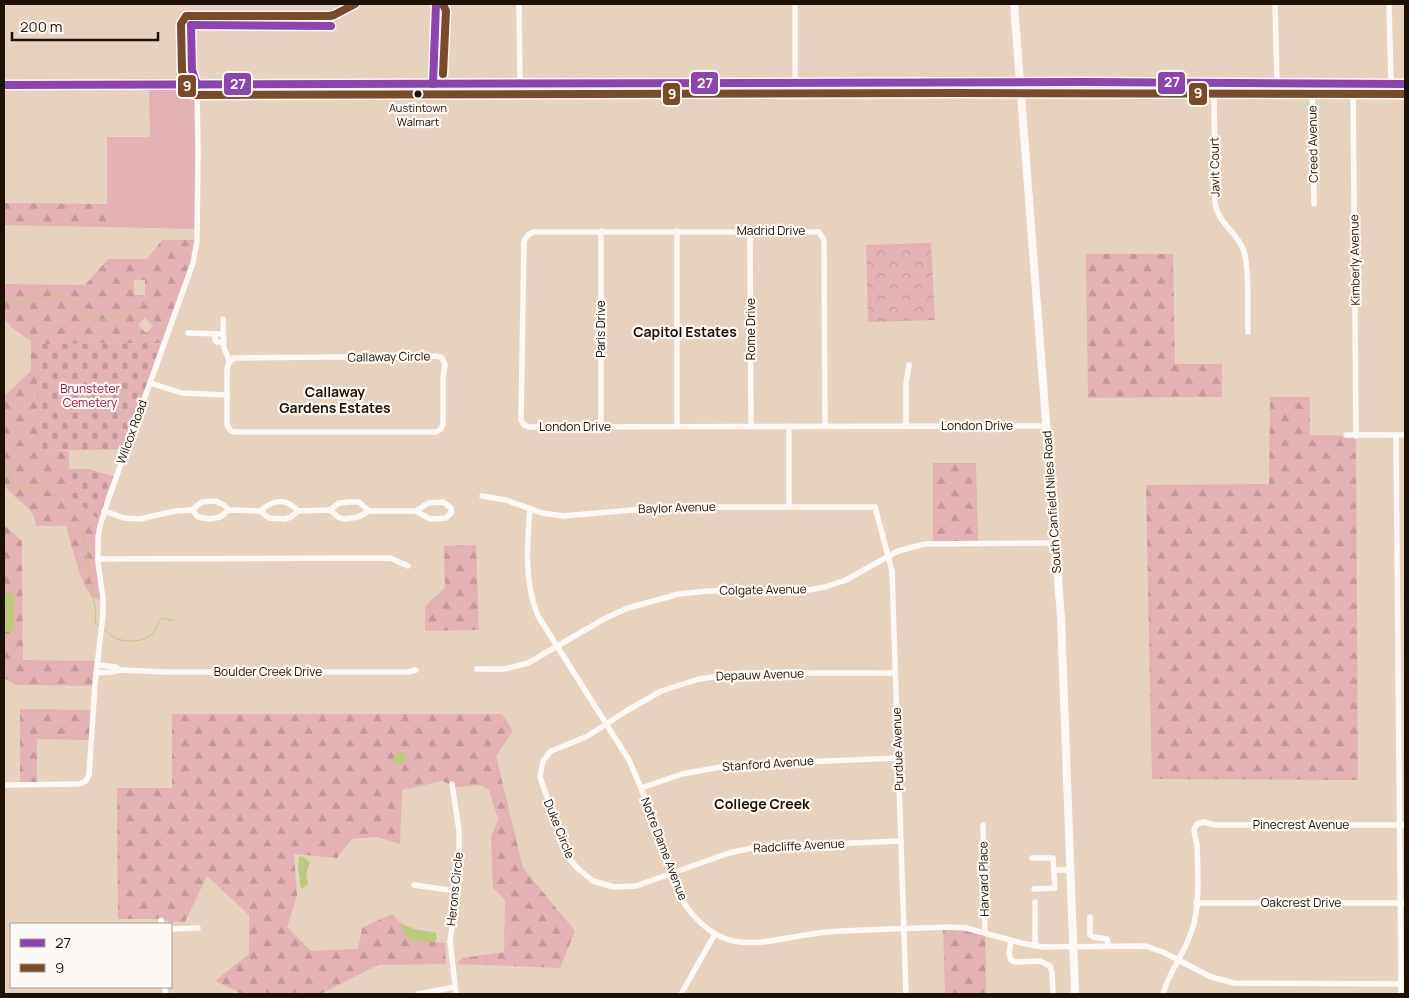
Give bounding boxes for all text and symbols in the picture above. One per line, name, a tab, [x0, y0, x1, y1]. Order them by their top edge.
scale bar	[12, 10, 159, 42]
text: 200 m	[20, 16, 63, 37]
line badge: 27	[690, 71, 719, 95]
line badge: 27	[1157, 71, 1186, 95]
line badge: 27	[223, 72, 252, 96]
text: 27	[1164, 72, 1180, 91]
text: 27	[697, 73, 713, 92]
line badge: 9	[177, 74, 197, 98]
text: 27	[230, 74, 246, 93]
text: 9	[183, 76, 191, 95]
line badge: 9	[662, 82, 681, 106]
line badge: 9	[1188, 82, 1208, 106]
text: 9	[1194, 83, 1202, 102]
text: 9	[668, 84, 676, 103]
marker: Austintown Walmart	[413, 89, 423, 99]
place label: Austintown Walmart	[389, 100, 447, 129]
street label: Creed Avenue	[1303, 105, 1322, 183]
street label: Javit Court	[1205, 137, 1224, 197]
street label: Kimberly Avenue	[1345, 214, 1364, 306]
street label: Madrid Drive	[737, 222, 805, 239]
street label: Rome Drive	[742, 298, 759, 360]
street label: Paris Drive	[592, 300, 609, 358]
district label: Capitol Estates	[633, 322, 737, 341]
street label: Callaway Circle	[347, 347, 431, 366]
park label: Brunsteter Cemetery	[60, 380, 121, 411]
district label: Callaway Gardens Estates	[279, 382, 391, 417]
street label: Wilcox Road	[112, 397, 151, 466]
street label: London Drive	[941, 417, 1013, 434]
street label: London Drive	[539, 418, 611, 435]
street label: South Canfield Niles Road	[1038, 430, 1065, 574]
street label: Baylor Avenue	[638, 498, 716, 517]
street label: Colgate Avenue	[719, 580, 807, 599]
street label: Boulder Creek Drive	[214, 663, 322, 680]
street label: Depauw Avenue	[715, 664, 804, 685]
street label: Purdue Avenue	[888, 707, 907, 791]
street label: Stanford Avenue	[722, 752, 814, 775]
district label: College Creek	[714, 794, 810, 813]
street label: Notre Dame Avenue	[637, 795, 692, 903]
street label: Duke Circle	[540, 797, 579, 861]
street label: Pinecrest Avenue	[1253, 816, 1349, 833]
street label: Radcliffe Avenue	[753, 835, 845, 856]
street label: Harvard Place	[974, 841, 993, 917]
street label: Herons Circle	[442, 851, 467, 927]
street label: Oakcrest Drive	[1261, 894, 1341, 911]
legend	[10, 923, 172, 988]
text: 27	[55, 932, 71, 953]
text: 9	[55, 957, 64, 978]

